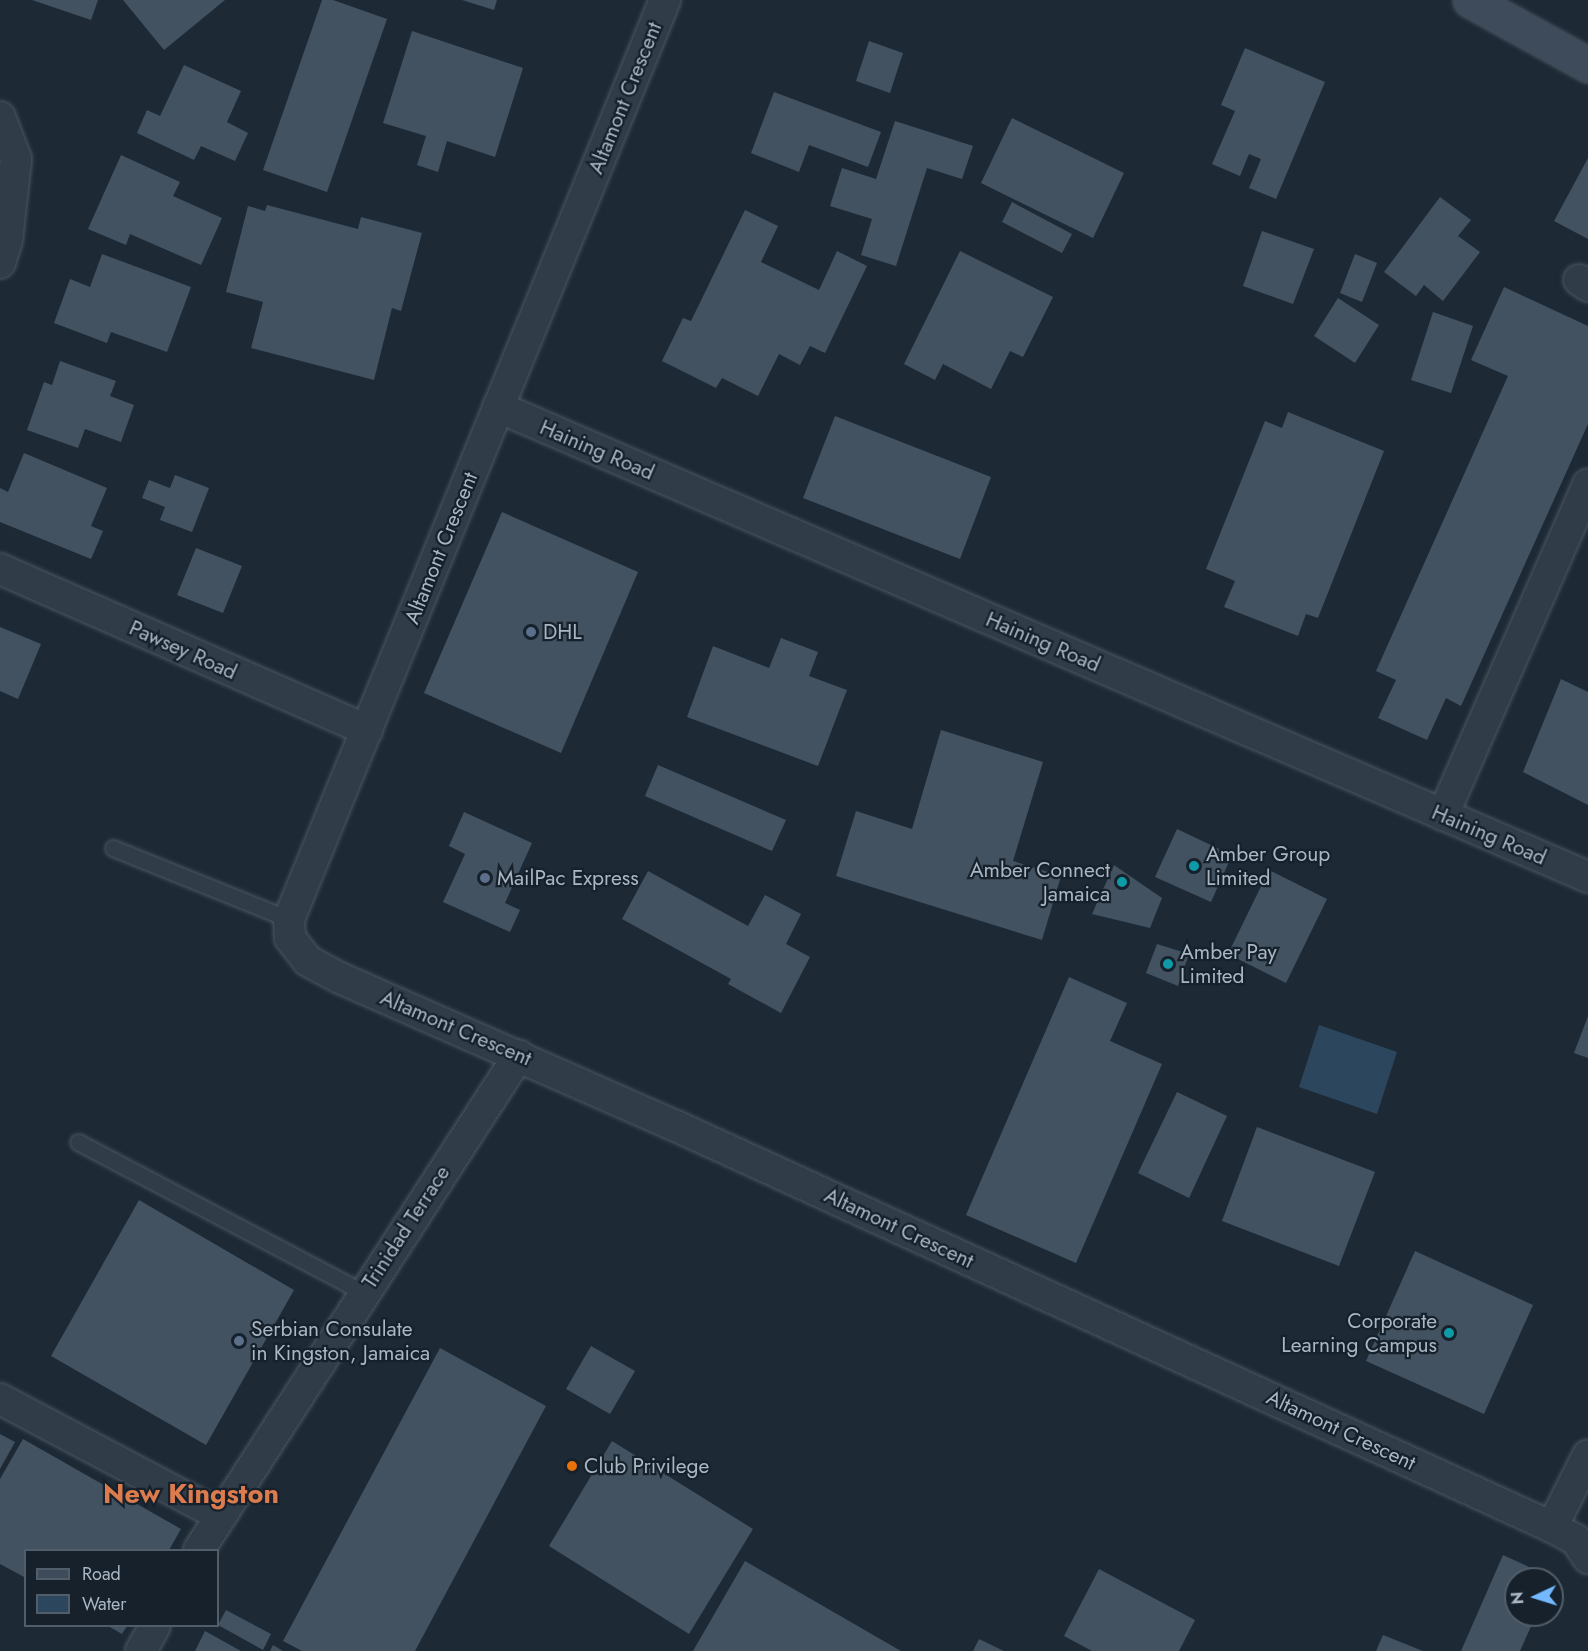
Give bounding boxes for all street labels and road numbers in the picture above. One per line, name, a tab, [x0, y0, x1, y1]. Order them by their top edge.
street label: Altamont Crescent	[583, 18, 667, 178]
street label: Haining Road	[536, 415, 658, 485]
street label: Altamont Crescent	[399, 468, 483, 628]
street label: Haining Road	[982, 607, 1104, 677]
street label: Pawsey Road	[125, 615, 241, 685]
street label: Haining Road	[1428, 800, 1550, 870]
street label: Altamont Crescent	[377, 985, 535, 1071]
street label: Trinidad Terrace	[357, 1161, 455, 1293]
street label: Altamont Crescent	[820, 1182, 978, 1274]
street label: Altamont Crescent	[1262, 1384, 1420, 1476]

